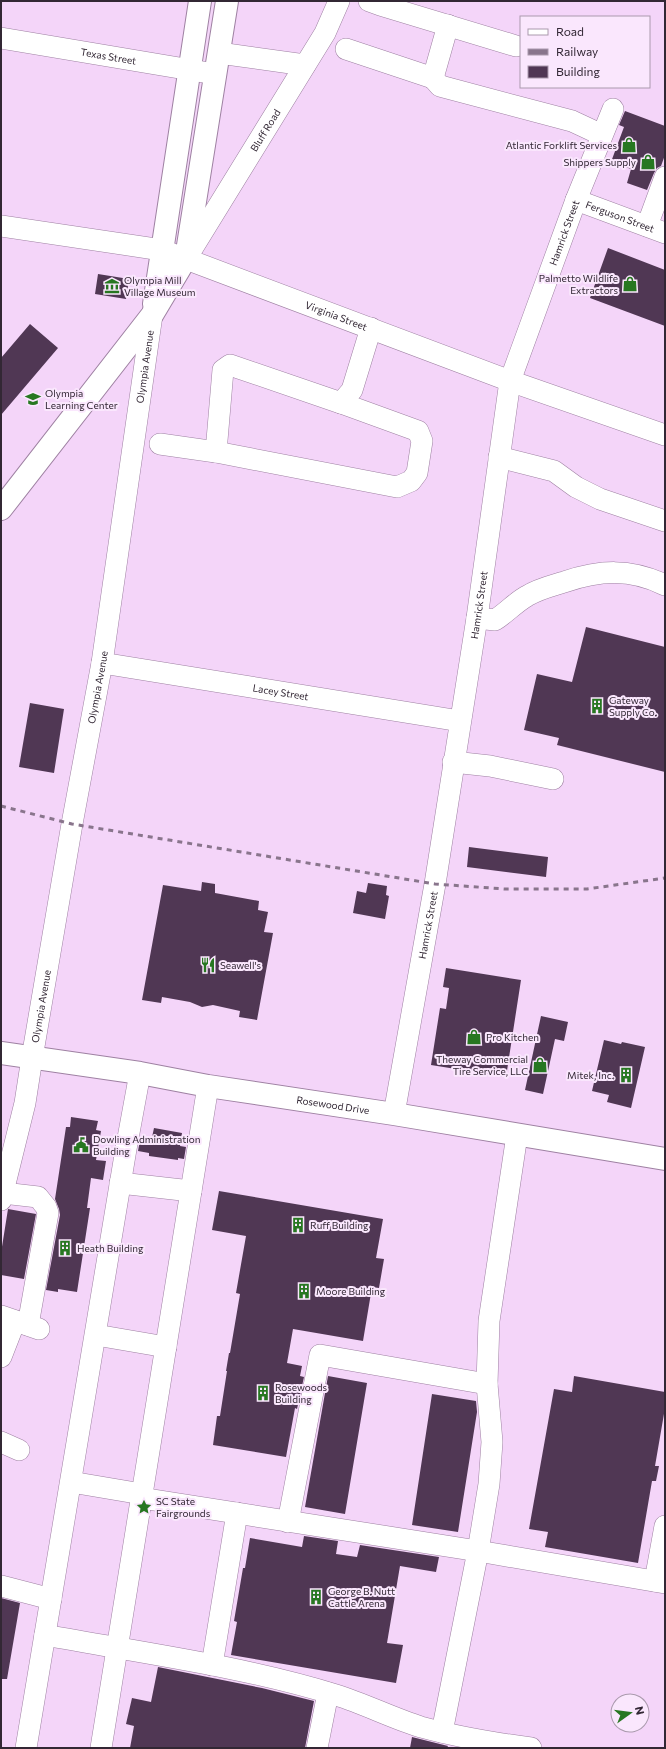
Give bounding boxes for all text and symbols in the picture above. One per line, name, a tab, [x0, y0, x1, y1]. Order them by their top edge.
legend	[520, 16, 650, 88]
text: Road	[556, 24, 584, 38]
text: Railway	[556, 44, 598, 58]
street label: Texas Street	[80, 45, 137, 67]
text: Building	[556, 64, 600, 78]
street label: Bluff Road	[248, 107, 283, 154]
shop icon: Atlantic Forklift Services	[620, 136, 638, 154]
place label: Atlantic Forklift Services	[506, 139, 617, 151]
shop icon: Shippers Supply	[639, 153, 657, 171]
place label: Shippers Supply	[563, 156, 636, 168]
street label: Hamrick Street	[547, 198, 581, 267]
street label: Ferguson Street	[584, 198, 656, 235]
place label: Palmetto Wildlife Extractors	[539, 272, 618, 296]
place label: Olympia Mill Village Museum	[124, 274, 196, 298]
shop icon: Palmetto Wildlife Extractors	[621, 275, 639, 293]
museum icon: Olympia Mill Village Museum	[103, 277, 121, 295]
street label: Virginia Street	[304, 299, 369, 333]
street label: Olympia Avenue	[133, 329, 156, 404]
place label: Olympia Learning Center	[45, 387, 118, 411]
school or university icon: Olympia Learning Center	[24, 390, 42, 408]
street label: Hamrick Street	[468, 570, 489, 640]
street label: Olympia Avenue	[85, 650, 110, 725]
street label: Lacey Street	[252, 682, 310, 702]
place label: Gateway Supply Co.	[609, 694, 657, 718]
building icon: Gateway Supply Co.	[588, 697, 606, 715]
street label: Hamrick Street	[416, 890, 440, 960]
restaurant icon: Seawell's	[199, 956, 217, 974]
place label: Seawell's	[220, 959, 261, 971]
street label: Olympia Avenue	[29, 969, 53, 1044]
shop icon: Pro Kitchen	[465, 1028, 483, 1046]
place label: Pro Kitchen	[486, 1031, 539, 1043]
place label: Theway Commercial Tire Service, LLC	[436, 1053, 528, 1077]
shop icon: Theway Commercial Tire Service, LLC	[531, 1056, 549, 1074]
building icon: Mitek, Inc.	[617, 1066, 635, 1084]
place label: Mitek, Inc.	[567, 1069, 614, 1081]
street label: Rosewood Drive	[296, 1093, 370, 1116]
place label: Dowling Administration Building	[93, 1133, 201, 1157]
public building icon: Dowling Administration Building	[72, 1136, 90, 1154]
building icon: Ruff Building	[289, 1216, 307, 1234]
place label: Ruff Building	[310, 1219, 369, 1231]
building icon: Heath Building	[56, 1239, 74, 1257]
place label: Heath Building	[77, 1242, 144, 1254]
building icon: Moore Building	[295, 1282, 313, 1300]
place label: Moore Building	[316, 1285, 386, 1297]
place label: Rosewoods Building	[275, 1381, 327, 1405]
building icon: Rosewoods Building	[254, 1384, 272, 1402]
place label: SC State Fairgrounds	[156, 1495, 211, 1519]
place icon: SC State Fairgrounds	[135, 1498, 153, 1516]
place label: George B. Nutt Cattle Arena	[328, 1585, 395, 1609]
building icon: George B. Nutt Cattle Arena	[307, 1588, 325, 1606]
north arrow	[610, 1693, 650, 1733]
text: N	[633, 1705, 647, 1716]

